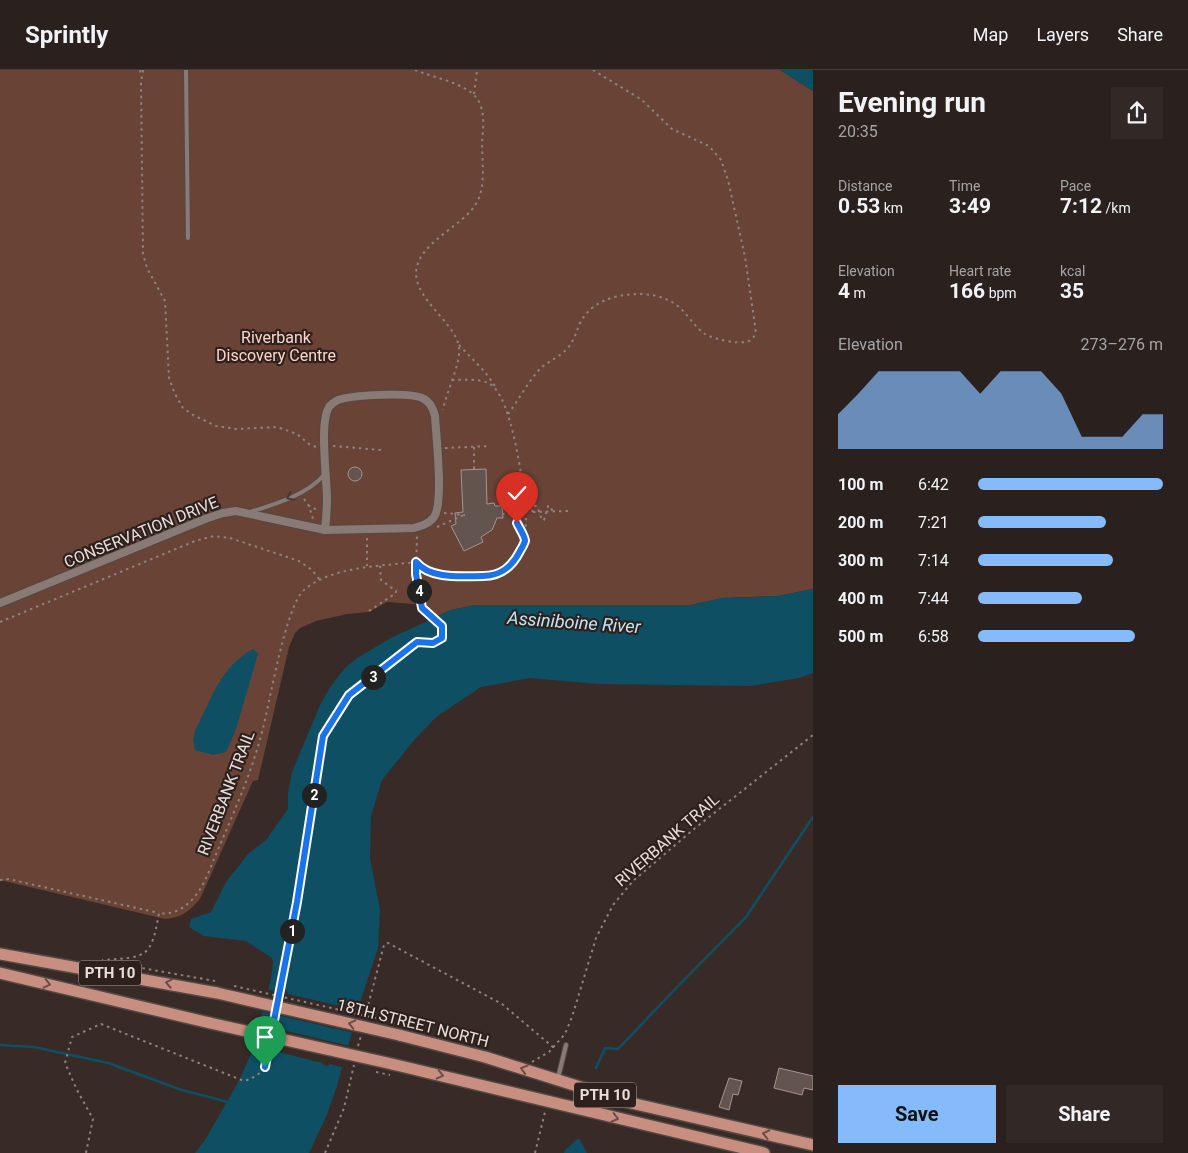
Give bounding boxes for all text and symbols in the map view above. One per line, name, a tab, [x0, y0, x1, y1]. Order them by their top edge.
text: Sprintly	[25, 21, 108, 49]
text: Map	[973, 24, 1008, 45]
text: Layers	[1036, 24, 1089, 45]
text: Share	[1117, 24, 1163, 45]
text: Evening run	[838, 86, 986, 119]
button: share	[1111, 87, 1163, 139]
text: 20:35	[838, 122, 878, 141]
text: Distance	[838, 178, 893, 194]
text: Time	[949, 178, 980, 194]
text: Pace	[1060, 178, 1091, 194]
text: 0.53	[838, 194, 880, 218]
text: 3:49	[949, 194, 991, 218]
text: 7:12	[1060, 194, 1102, 218]
text: km	[880, 200, 903, 216]
text: /km	[1102, 200, 1131, 216]
text: Elevation	[838, 263, 895, 279]
text: Heart rate	[949, 263, 1011, 279]
text: kcal	[1060, 263, 1085, 279]
text: 4	[838, 279, 850, 303]
text: 166	[949, 279, 985, 303]
text: 35	[1060, 279, 1084, 303]
text: m	[850, 285, 866, 301]
text: bpm	[985, 285, 1017, 301]
park label: Riverbank Discovery Centre	[216, 328, 336, 365]
text: Elevation	[838, 335, 903, 354]
text: 273–276 m	[1081, 335, 1163, 354]
pin	[496, 472, 538, 523]
text: 100 m	[838, 475, 883, 494]
text: 6:42	[918, 475, 949, 494]
icon: check	[503, 479, 531, 507]
one-way arrow	[286, 491, 295, 501]
street label: CONSERVATION DRIVE	[61, 492, 221, 572]
text: 200 m	[838, 513, 883, 532]
text: 7:21	[918, 513, 949, 532]
text: 300 m	[838, 551, 883, 570]
text: 7:14	[918, 551, 949, 570]
pin: 4	[406, 578, 432, 604]
text: 4	[415, 583, 424, 599]
text: 400 m	[838, 589, 883, 608]
text: 7:44	[918, 589, 949, 608]
water label: Assiniboine River	[506, 607, 642, 637]
text: 500 m	[838, 627, 883, 646]
text: 6:58	[918, 627, 949, 646]
pin: 3	[360, 664, 386, 690]
text: 3	[369, 669, 378, 685]
street label: RIVERBANK TRAIL	[194, 728, 259, 858]
pin: 2	[302, 782, 326, 808]
text: 2	[310, 787, 319, 803]
street label: RIVERBANK TRAIL	[611, 789, 723, 890]
pin: 1	[280, 918, 304, 944]
text: 1	[288, 923, 297, 939]
road number: PTH 10	[79, 960, 141, 986]
one-way arrow	[43, 978, 52, 989]
one-way arrow	[165, 979, 174, 989]
street label: 18TH STREET NORTH	[335, 995, 491, 1051]
pin	[244, 1016, 286, 1067]
one-way arrow	[347, 1019, 356, 1030]
icon: arrive	[251, 1023, 279, 1051]
one-way arrow	[521, 1065, 529, 1075]
one-way arrow	[435, 1069, 444, 1080]
road number: PTH 10	[574, 1082, 636, 1108]
button: Save	[838, 1085, 996, 1143]
button: Share	[1006, 1085, 1163, 1143]
one-way arrow	[610, 1112, 618, 1122]
one-way arrow	[761, 1129, 770, 1140]

